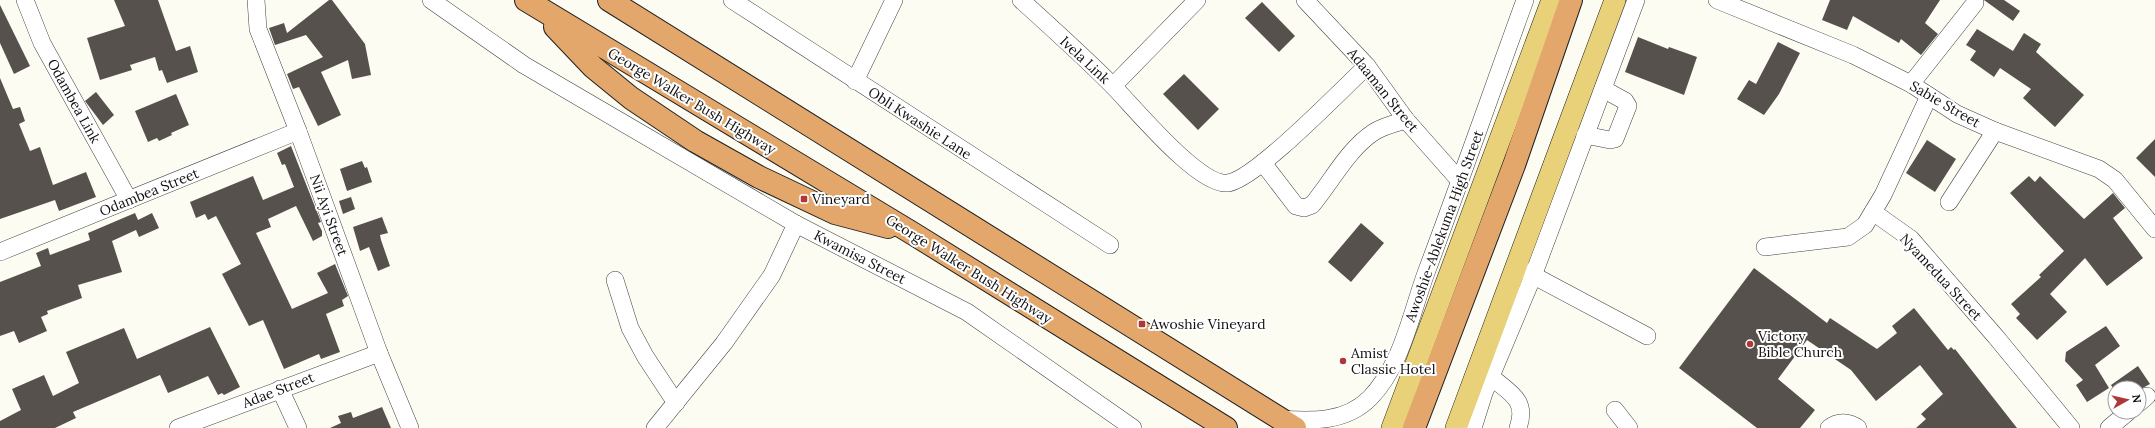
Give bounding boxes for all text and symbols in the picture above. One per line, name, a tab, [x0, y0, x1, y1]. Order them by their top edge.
street label: Ivela Link	[1056, 32, 1114, 88]
street label: Adaaman Street	[1343, 43, 1423, 136]
street label: George Walker Bush Highway	[605, 44, 780, 159]
street label: Odambea Link	[43, 56, 105, 147]
street label: Sabie Street	[1907, 77, 1984, 132]
street label: Obli Kwashie Lane	[865, 83, 975, 163]
street label: Awoshie-Ablekuma High Street	[1401, 127, 1487, 325]
street label: Odambea Street	[97, 164, 202, 220]
street label: Nii Ayi Street	[306, 172, 352, 259]
place label: Vineyard	[811, 190, 870, 208]
marker: Vineyard	[799, 194, 809, 204]
street label: George Walker Bush Highway	[883, 210, 1056, 328]
street label: Kwamisa Street	[811, 226, 909, 288]
street label: Nyamedua Street	[1896, 230, 1986, 325]
place label: Awoshie Vineyard	[1149, 315, 1266, 333]
marker: Awoshie Vineyard	[1137, 319, 1147, 329]
place label: Victory Bible Church	[1757, 327, 1842, 361]
marker: Victory Bible Church	[1745, 339, 1755, 349]
place label: Amist Classic Hotel	[1350, 344, 1436, 378]
marker: Amist Classic Hotel	[1338, 356, 1348, 366]
street label: Adae Street	[239, 368, 317, 412]
north arrow	[2107, 380, 2147, 420]
text: N	[2129, 393, 2144, 404]

